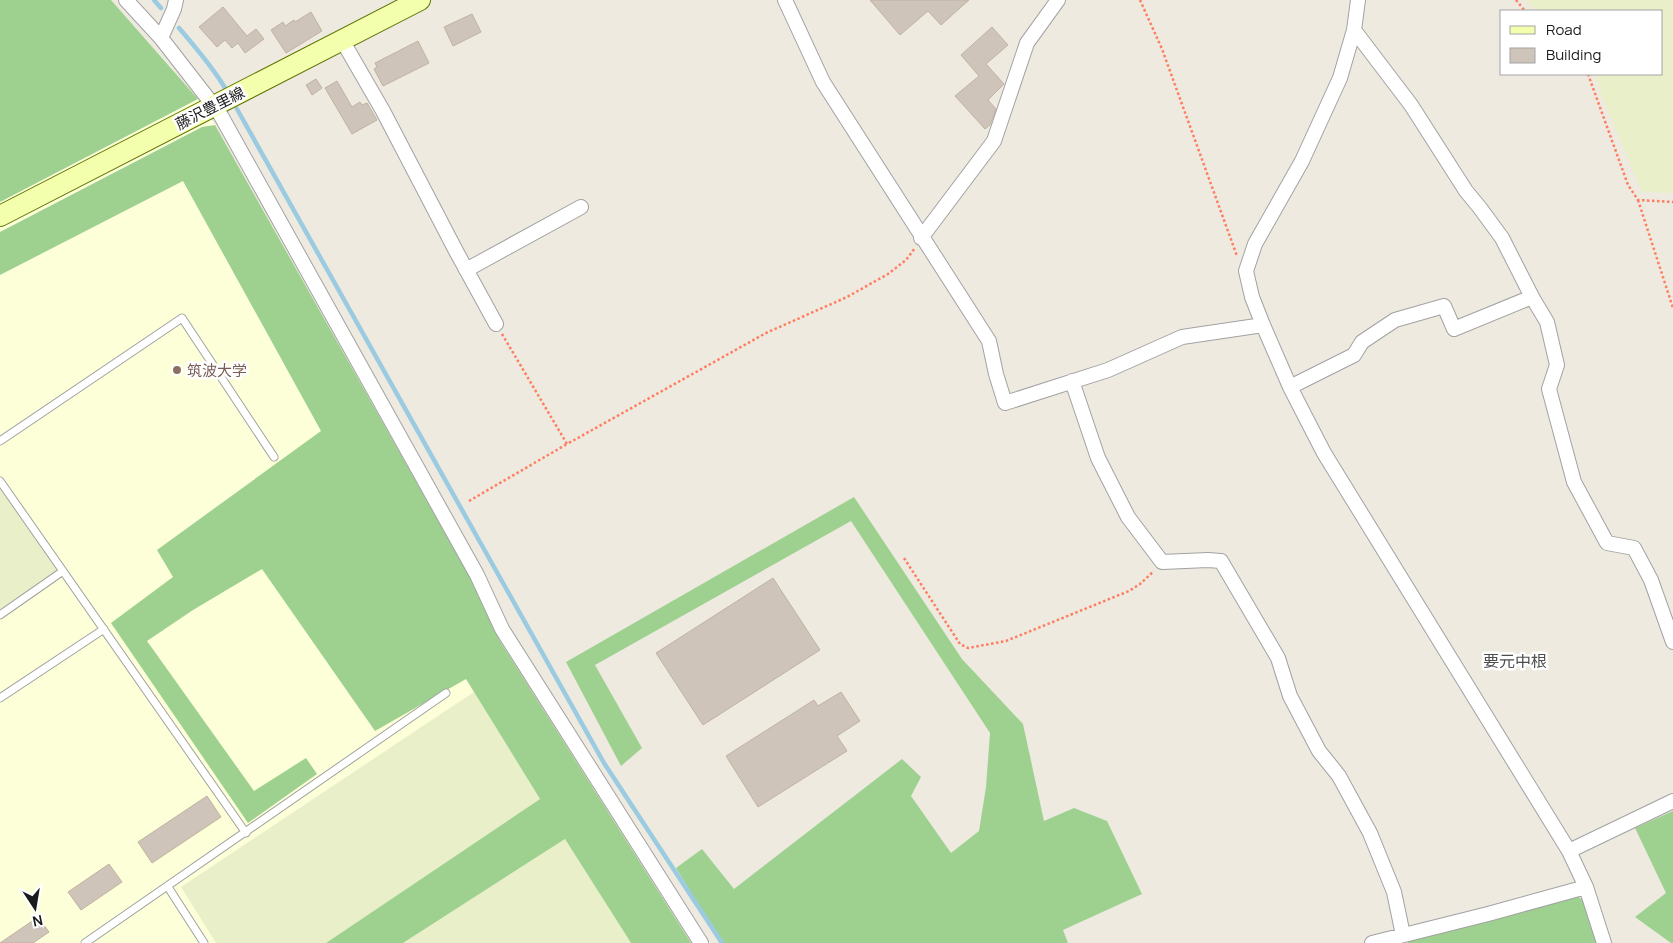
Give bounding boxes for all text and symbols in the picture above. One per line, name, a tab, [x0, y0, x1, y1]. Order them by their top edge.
legend	[1500, 10, 1663, 75]
text: Road	[1546, 19, 1582, 40]
text: Building	[1546, 44, 1601, 65]
street label: 藤沢豊里線	[172, 82, 248, 134]
place label: 筑波大学	[187, 360, 247, 381]
marker: 筑波大学	[171, 364, 183, 376]
district label: 要元中根	[1483, 650, 1547, 672]
north arrow	[10, 883, 60, 933]
text: N	[31, 911, 45, 932]

